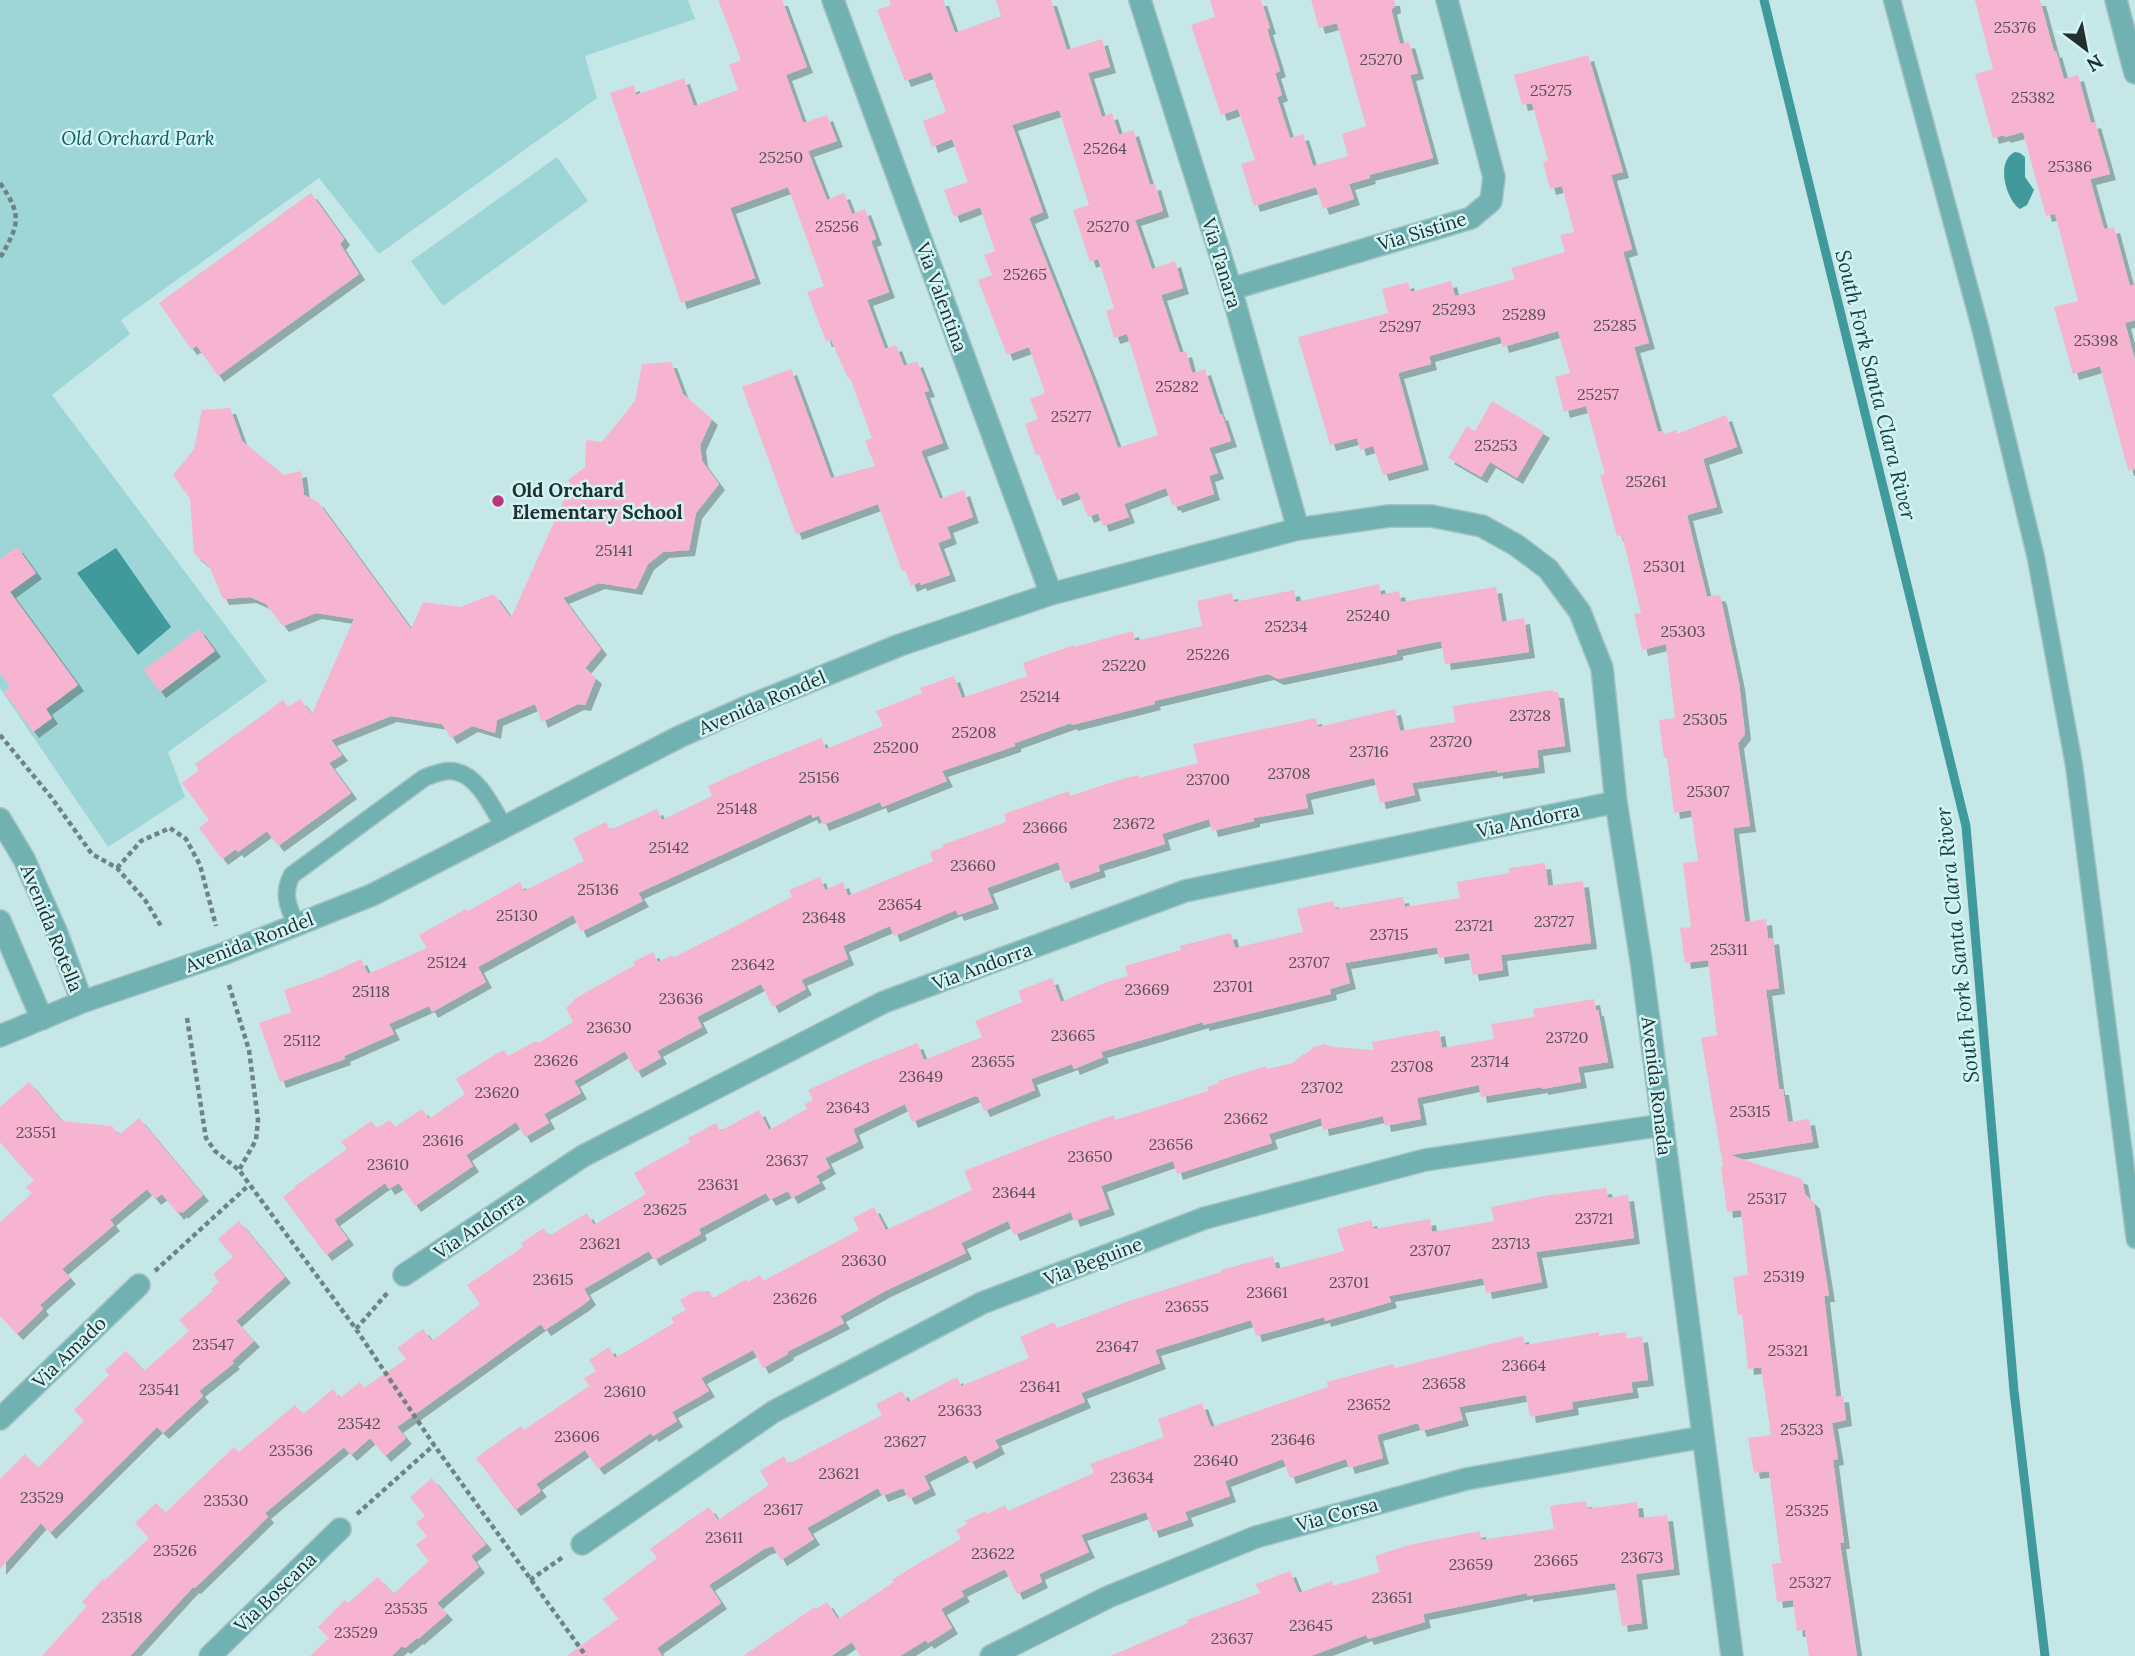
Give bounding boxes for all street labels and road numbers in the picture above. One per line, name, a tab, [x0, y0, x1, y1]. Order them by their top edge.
street label: Via Sistine	[1374, 206, 1469, 256]
street label: Via Tanara	[1197, 214, 1247, 311]
street label: Via Valentina	[911, 238, 973, 355]
street label: Avenida Rondel	[694, 664, 829, 740]
street label: Via Andorra	[1474, 797, 1582, 843]
street label: Avenida Rotella	[15, 860, 88, 995]
street label: Avenida Rondel	[180, 906, 317, 978]
street label: Via Andorra	[928, 937, 1035, 995]
street label: Avenida Ronada	[1636, 1014, 1677, 1157]
street label: Via Andorra	[428, 1186, 529, 1265]
street label: Via Beguine	[1039, 1231, 1146, 1291]
street label: Via Amado	[26, 1311, 111, 1394]
street label: Via Corsa	[1293, 1492, 1381, 1537]
street label: Via Boscana	[228, 1547, 321, 1638]

